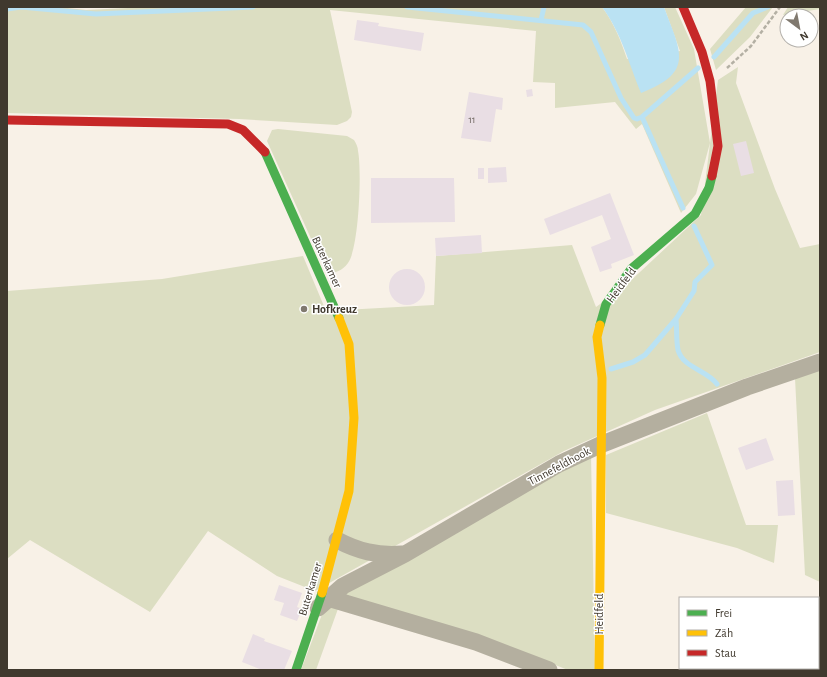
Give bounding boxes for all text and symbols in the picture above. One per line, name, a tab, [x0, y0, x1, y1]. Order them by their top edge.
north arrow	[779, 8, 819, 48]
text: N	[798, 29, 810, 43]
house number: 11	[469, 115, 475, 125]
street label: Buterkamer	[310, 234, 344, 290]
street label: Heidfeld	[604, 265, 638, 305]
place label: Hofkreuz	[312, 303, 357, 315]
marker: Hofkreuz	[299, 304, 309, 314]
street label: Tinnefeldhook	[526, 444, 592, 487]
street label: Buterkamer	[296, 561, 324, 617]
street label: Heidfeld	[593, 594, 605, 634]
legend	[679, 597, 819, 669]
text: Frei	[715, 607, 732, 619]
text: Zäh	[715, 627, 733, 639]
text: Stau	[715, 647, 736, 659]

